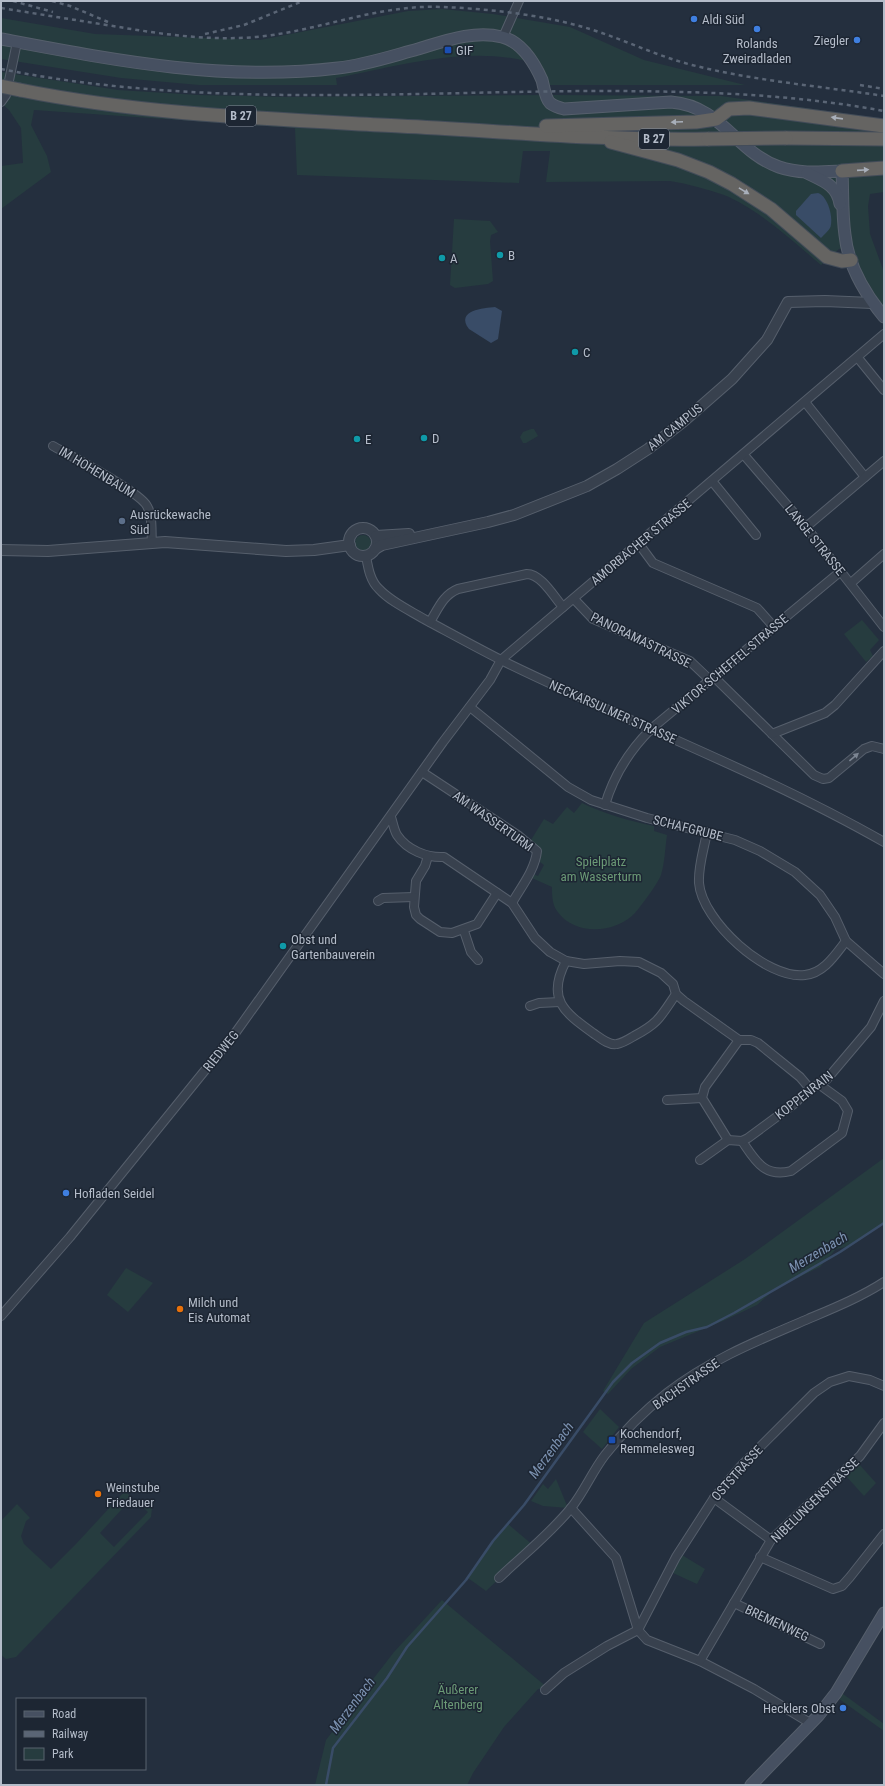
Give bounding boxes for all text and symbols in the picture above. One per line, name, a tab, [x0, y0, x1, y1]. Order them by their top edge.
place label: Aldi Süd	[702, 12, 744, 27]
marker: Aldi Süd	[689, 14, 699, 24]
marker: Rolands Zweiradladen	[752, 24, 762, 34]
place label: Ziegler	[814, 33, 849, 48]
marker: Ziegler	[852, 35, 862, 45]
place label: Rolands Zweiradladen	[723, 36, 791, 66]
place label: GIF	[456, 43, 473, 58]
marker: GIF	[443, 45, 453, 55]
road number: B 27	[226, 106, 256, 126]
one-way arrow	[831, 115, 843, 121]
one-way arrow	[670, 119, 683, 125]
road number: B 27	[639, 129, 669, 149]
one-way arrow	[857, 166, 869, 173]
one-way arrow	[738, 187, 750, 194]
place label: B	[508, 248, 515, 263]
marker: B	[495, 250, 505, 260]
place label: A	[450, 251, 458, 266]
marker: A	[437, 253, 447, 263]
place label: C	[583, 345, 590, 360]
marker: C	[570, 347, 580, 357]
street label: AM CAMPUS	[645, 400, 706, 454]
place label: D	[432, 431, 439, 446]
place label: E	[365, 432, 371, 447]
marker: D	[419, 433, 429, 443]
marker: E	[352, 434, 362, 444]
street label: IM HOHENBAUM	[56, 443, 138, 501]
street label: AMORBACHER STRASSE	[588, 496, 694, 588]
street label: LANGE STRASSE	[782, 502, 848, 578]
place label: Ausrückewache Süd	[130, 507, 211, 537]
marker: Ausrückewache Süd	[117, 516, 127, 526]
street label: PANORAMASTRASSE	[589, 609, 693, 671]
street label: VIKTOR-SCHEFFEL-STRASSE	[669, 611, 791, 717]
street label: NECKARSULMER STRASSE	[547, 677, 679, 747]
one-way arrow	[849, 752, 860, 761]
street label: AM WASSERTURM	[450, 788, 536, 854]
street label: SCHAFGRUBE	[652, 812, 724, 844]
park label: Spielplatz am Wasserturm	[560, 854, 642, 884]
place label: Obst und Gartenbauverein	[291, 932, 375, 962]
marker: Obst und Gartenbauverein	[278, 941, 288, 951]
street label: RIEDWEG	[200, 1028, 242, 1074]
street label: KOPPENRAIN	[772, 1068, 836, 1122]
place label: Hofladen Seidel	[74, 1186, 155, 1201]
marker: Hofladen Seidel	[61, 1188, 71, 1198]
water label: Merzenbach	[786, 1228, 850, 1276]
place label: Milch und Eis Automat	[188, 1295, 250, 1325]
marker: Milch und Eis Automat	[175, 1304, 185, 1314]
street label: BACHSTRASSE	[650, 1356, 722, 1412]
water label: Merzenbach	[525, 1419, 577, 1481]
place label: Kochendorf, Remmelesweg	[620, 1426, 695, 1456]
marker: Kochendorf, Remmelesweg	[607, 1435, 617, 1445]
street label: OSTSTRASSE	[708, 1442, 766, 1504]
street label: NIBELUNGENSTRASSE	[768, 1454, 862, 1546]
place label: Weinstube Friedauer	[106, 1480, 160, 1510]
marker: Weinstube Friedauer	[93, 1489, 103, 1499]
street label: BREMENWEG	[743, 1602, 811, 1644]
water label: Merzenbach	[326, 1674, 378, 1736]
park label: Äußerer Altenberg	[433, 1682, 483, 1712]
legend	[16, 1698, 146, 1770]
place label: Hecklers Obst	[763, 1701, 835, 1716]
marker: Hecklers Obst	[838, 1703, 848, 1713]
text: Road	[52, 1707, 76, 1721]
text: Railway	[52, 1727, 88, 1741]
text: Park	[52, 1747, 74, 1761]

